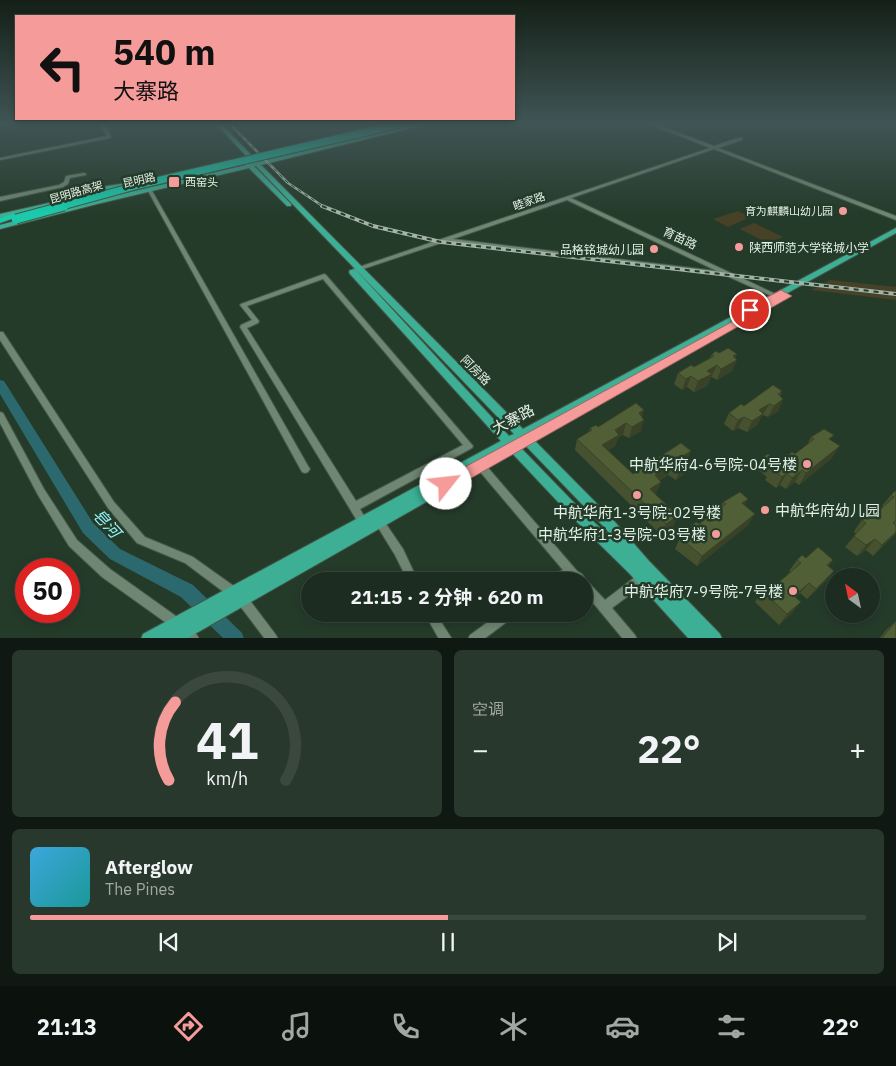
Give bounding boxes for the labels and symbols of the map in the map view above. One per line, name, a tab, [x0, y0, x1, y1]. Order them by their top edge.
street label: 昆明路	[121, 169, 157, 191]
marker: 西窑头	[167, 175, 181, 189]
place label: 西窑头	[185, 175, 218, 189]
street label: 昆明路高架	[48, 178, 104, 206]
street label: 睦家路	[511, 189, 547, 213]
place label: 育为麒麟山幼儿园	[745, 204, 833, 218]
marker: 育为麒麟山幼儿园	[837, 205, 849, 217]
street label: 育苗路	[661, 224, 699, 252]
place label: 陕西师范大学铭城小学	[749, 240, 869, 255]
marker: 陕西师范大学铭城小学	[733, 241, 745, 253]
place label: 品格铭城幼儿园	[560, 242, 644, 257]
marker: 品格铭城幼儿园	[648, 243, 660, 255]
pin	[729, 289, 771, 331]
street label: 阿房路	[458, 352, 494, 388]
street label: 大寨路	[489, 400, 537, 438]
place label: 中航华府4-6号院-04号楼	[629, 455, 797, 474]
position arrow	[419, 457, 471, 509]
marker: 中航华府4-6号院-04号楼	[801, 458, 813, 470]
marker: 中航华府1-3号院-02号楼	[631, 489, 643, 501]
place label: 中航华府幼儿园	[775, 501, 880, 520]
place label: 中航华府1-3号院-02号楼	[553, 503, 721, 522]
water label: 皂河	[89, 504, 127, 544]
marker: 中航华府幼儿园	[759, 504, 771, 516]
place label: 中航华府1-3号院-03号楼	[538, 525, 706, 544]
marker: 中航华府1-3号院-03号楼	[710, 528, 722, 540]
speed limit sign: 50	[15, 558, 80, 623]
north arrow	[825, 568, 880, 622]
place label: 中航华府7-9号院-7号楼	[624, 582, 783, 601]
marker: 中航华府7-9号院-7号楼	[787, 585, 799, 597]

